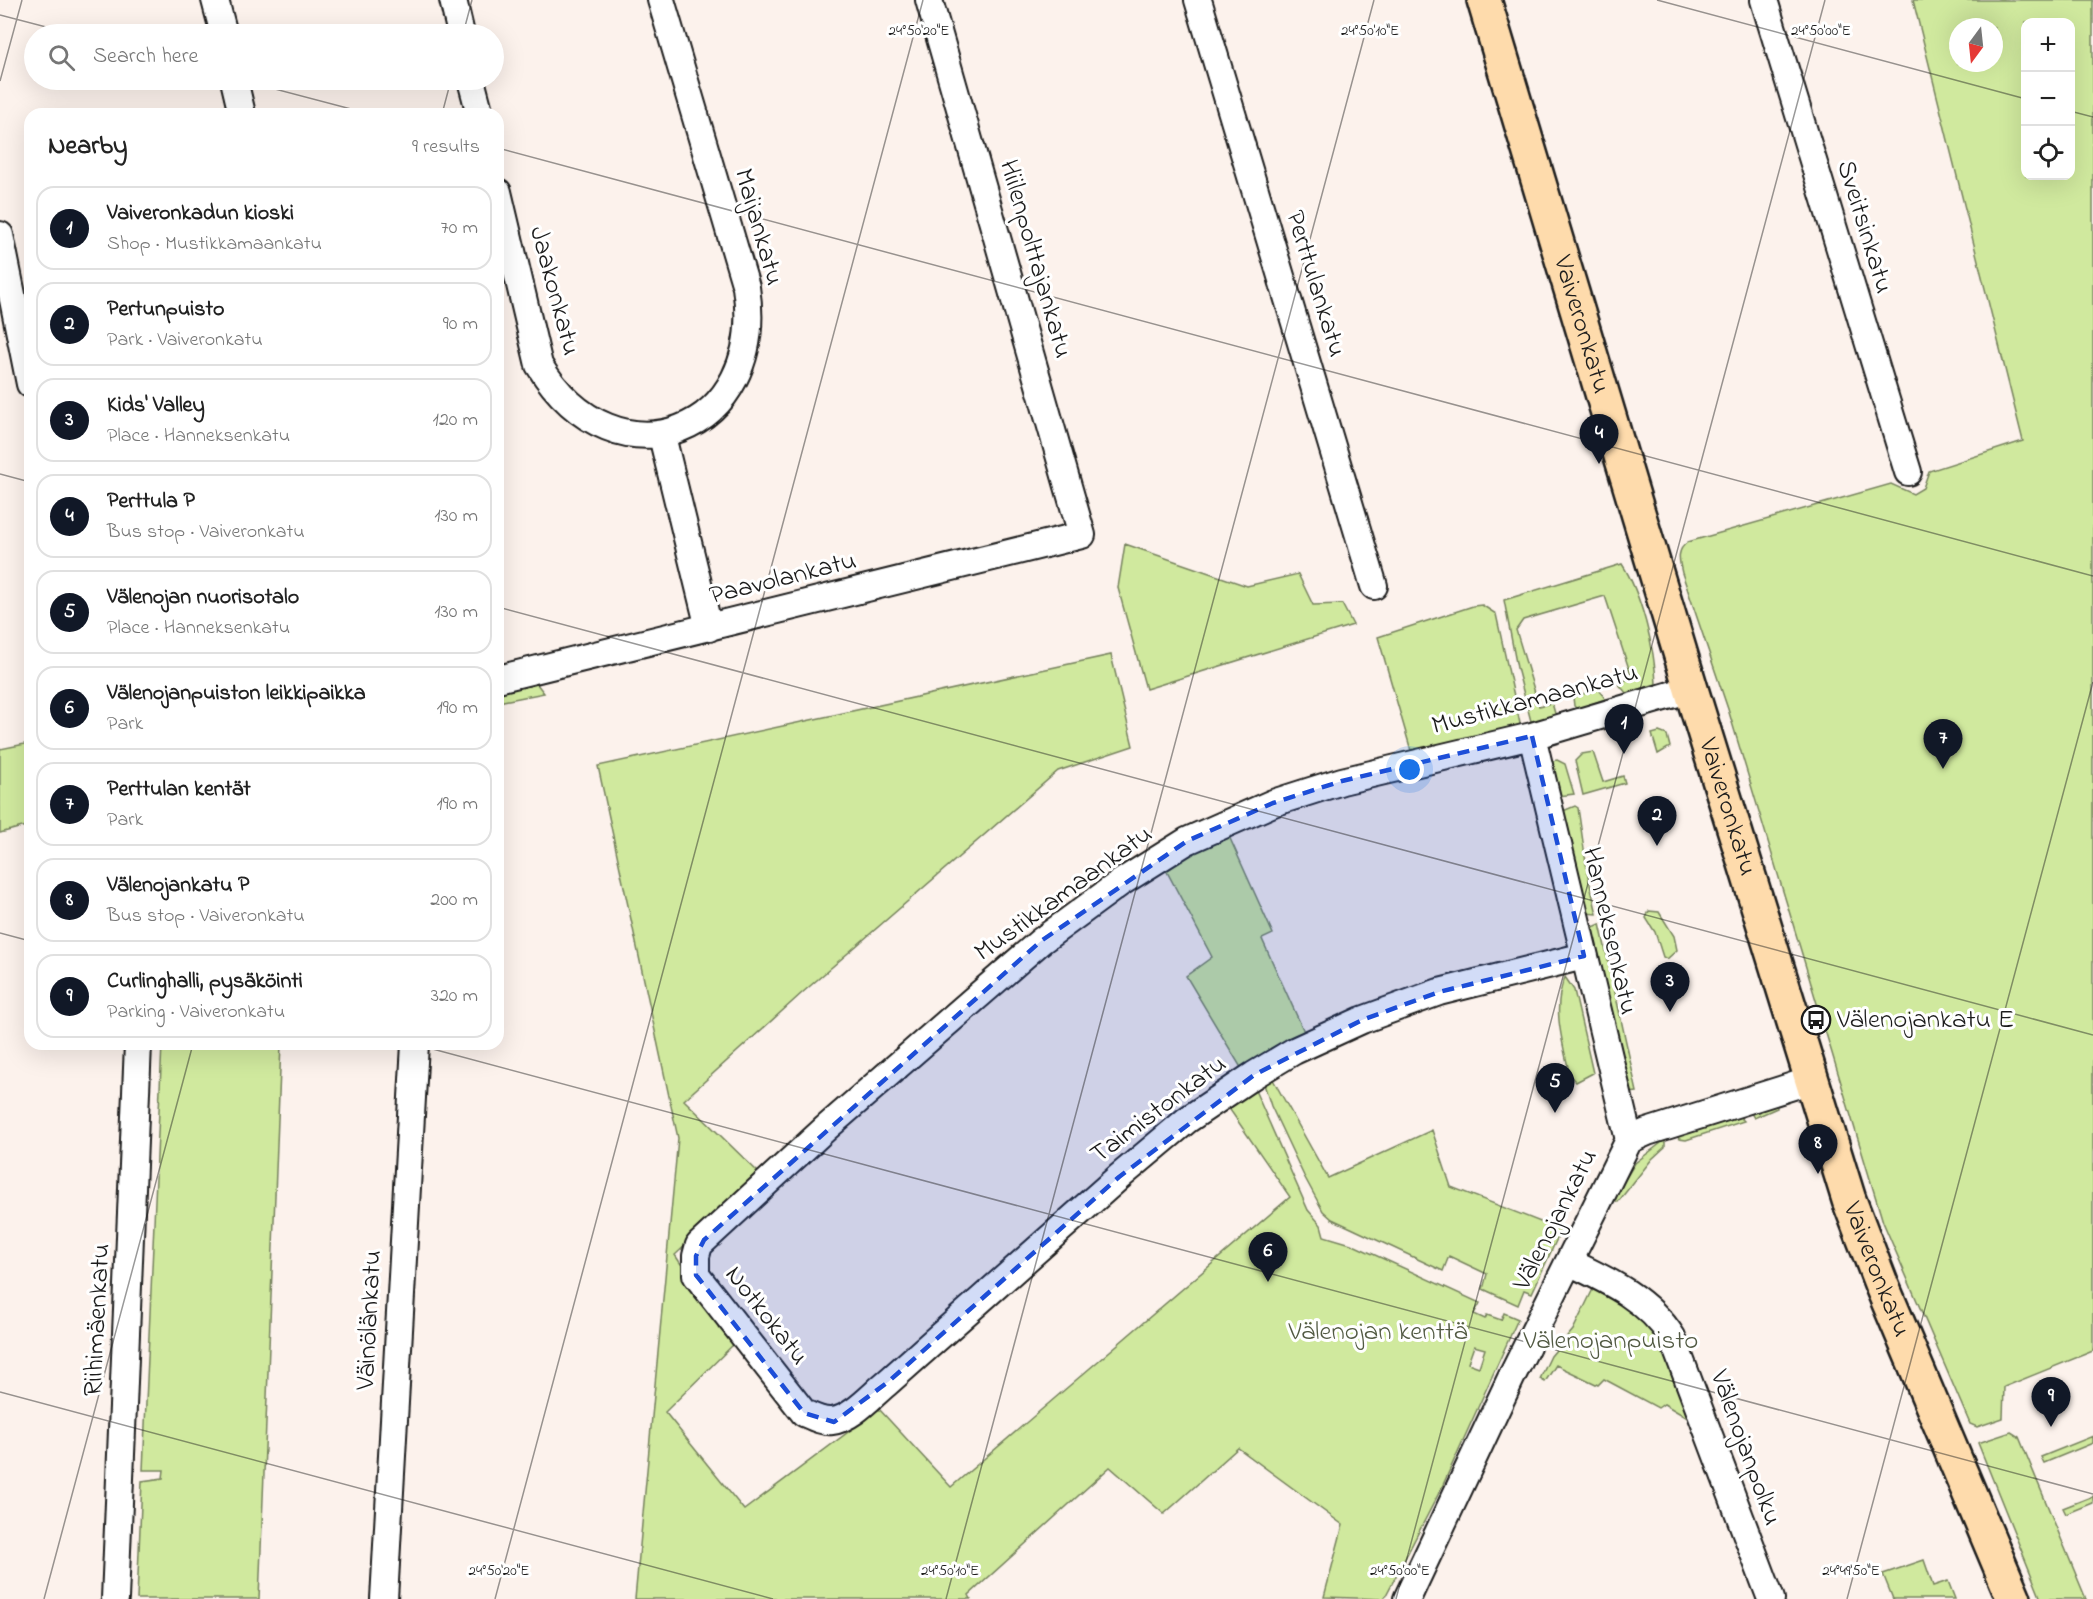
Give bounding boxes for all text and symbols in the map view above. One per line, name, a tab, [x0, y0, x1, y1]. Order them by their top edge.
north arrow	[1949, 18, 2003, 72]
map controls	[2021, 18, 2075, 180]
button: +	[2021, 18, 2075, 72]
text: 24°50'20"E	[889, 20, 949, 42]
text: 24°50'10"E	[1341, 20, 1399, 42]
text: 24°50'00"E	[1791, 20, 1851, 42]
search box	[24, 24, 504, 90]
icon: search	[45, 41, 78, 74]
text: Search here	[93, 41, 198, 73]
button: −	[2021, 72, 2075, 126]
button: locate	[2021, 126, 2075, 180]
text: Nearby	[48, 128, 127, 166]
text: 9 results	[412, 133, 480, 162]
street label: Hiilenpolttajankatu	[988, 155, 1082, 363]
street label: Sveitsinkatu	[1825, 156, 1903, 298]
street label: Maijankatu	[723, 164, 793, 290]
text: Vaiveronkadun kioski	[107, 198, 294, 230]
street label: Perttulankatu	[1274, 206, 1356, 362]
text: 1	[66, 214, 73, 243]
text: 70 m	[441, 214, 478, 243]
street label: Jaakonkatu	[518, 222, 590, 360]
text: Shop · Mustikkamaankatu	[107, 230, 322, 259]
street label: Vaiveronkatu	[1542, 250, 1621, 398]
text: Pertunpuisto	[107, 294, 224, 326]
text: 2	[65, 310, 74, 339]
text: 90 m	[443, 310, 478, 339]
text: Park · Vaiveronkatu	[107, 326, 263, 355]
text: Kids' Valley	[107, 390, 205, 422]
text: 3	[65, 406, 74, 435]
text: 120 m	[433, 406, 478, 435]
pin: 4	[1580, 414, 1618, 464]
text: Place · Hanneksenkatu	[107, 422, 290, 451]
text: Perttula P	[107, 486, 195, 518]
text: 4	[65, 502, 74, 531]
text: 130 m	[434, 502, 478, 531]
text: Bus stop · Vaiveronkatu	[107, 518, 305, 547]
street label: Paavolankatu	[705, 542, 861, 616]
text: Välenojan nuorisotalo	[107, 582, 299, 614]
text: 5	[64, 598, 75, 627]
text: 130 m	[434, 598, 478, 627]
text: Place · Hanneksenkatu	[107, 614, 290, 643]
street label: Mustikkamaankatu	[1428, 654, 1642, 746]
text: Välenojanpuiston leikkipaikka	[107, 678, 366, 710]
text: 6	[65, 694, 74, 723]
text: 190 m	[436, 694, 478, 723]
pin: 1	[1604, 704, 1644, 754]
text: Park	[107, 710, 143, 739]
pin: 7	[1924, 720, 1962, 769]
street label: Vaiveronkatu	[1688, 732, 1767, 881]
your location	[1395, 755, 1424, 784]
text: Perttulan kentät	[107, 774, 251, 806]
text: 7	[65, 790, 74, 819]
text: 190 m	[436, 790, 478, 819]
pin: 2	[1638, 796, 1676, 846]
text: Park	[107, 806, 143, 835]
street label: Mustikkamaankatu	[967, 816, 1161, 972]
street label: Hanneksenkatu	[1571, 843, 1647, 1019]
text: Välenojankatu P	[107, 870, 249, 902]
text: 8	[66, 886, 73, 915]
text: 200 m	[430, 886, 478, 915]
text: Bus stop · Vaiveronkatu	[107, 902, 305, 931]
pin: 3	[1650, 962, 1690, 1012]
text: Curlinghalli, pysäköinti	[107, 966, 303, 998]
text: 9	[66, 982, 73, 1011]
text: 320 m	[431, 982, 478, 1011]
text: Parking · Vaiveronkatu	[107, 998, 285, 1027]
place label: Välenojankatu E	[1836, 1001, 2014, 1040]
bus stop icon: Välenojankatu E	[1800, 1004, 1832, 1036]
street label: Taimistonkatu	[1083, 1046, 1235, 1174]
pin: 5	[1536, 1064, 1574, 1113]
pin: 8	[1798, 1124, 1838, 1174]
street label: Välenojankatu	[1503, 1143, 1608, 1298]
street label: Vaiveronkatu	[1832, 1195, 1921, 1343]
pin: 6	[1248, 1232, 1288, 1282]
street label: Riihimäenkatu	[75, 1242, 121, 1398]
street label: Väinölänkatu	[347, 1249, 393, 1392]
street label: Notkokatu	[715, 1258, 817, 1374]
park label: Välenojan kenttä	[1288, 1313, 1468, 1352]
park label: Välenojanpuisto	[1523, 1322, 1698, 1361]
street label: Välenojanpolku	[1699, 1364, 1791, 1531]
pin: 9	[2032, 1378, 2070, 1427]
text: 24°50'20"E	[469, 1560, 529, 1582]
text: 24°50'10"E	[921, 1560, 979, 1582]
text: 24°50'00"E	[1370, 1560, 1430, 1582]
text: 24°49'50"E	[1822, 1560, 1880, 1582]

